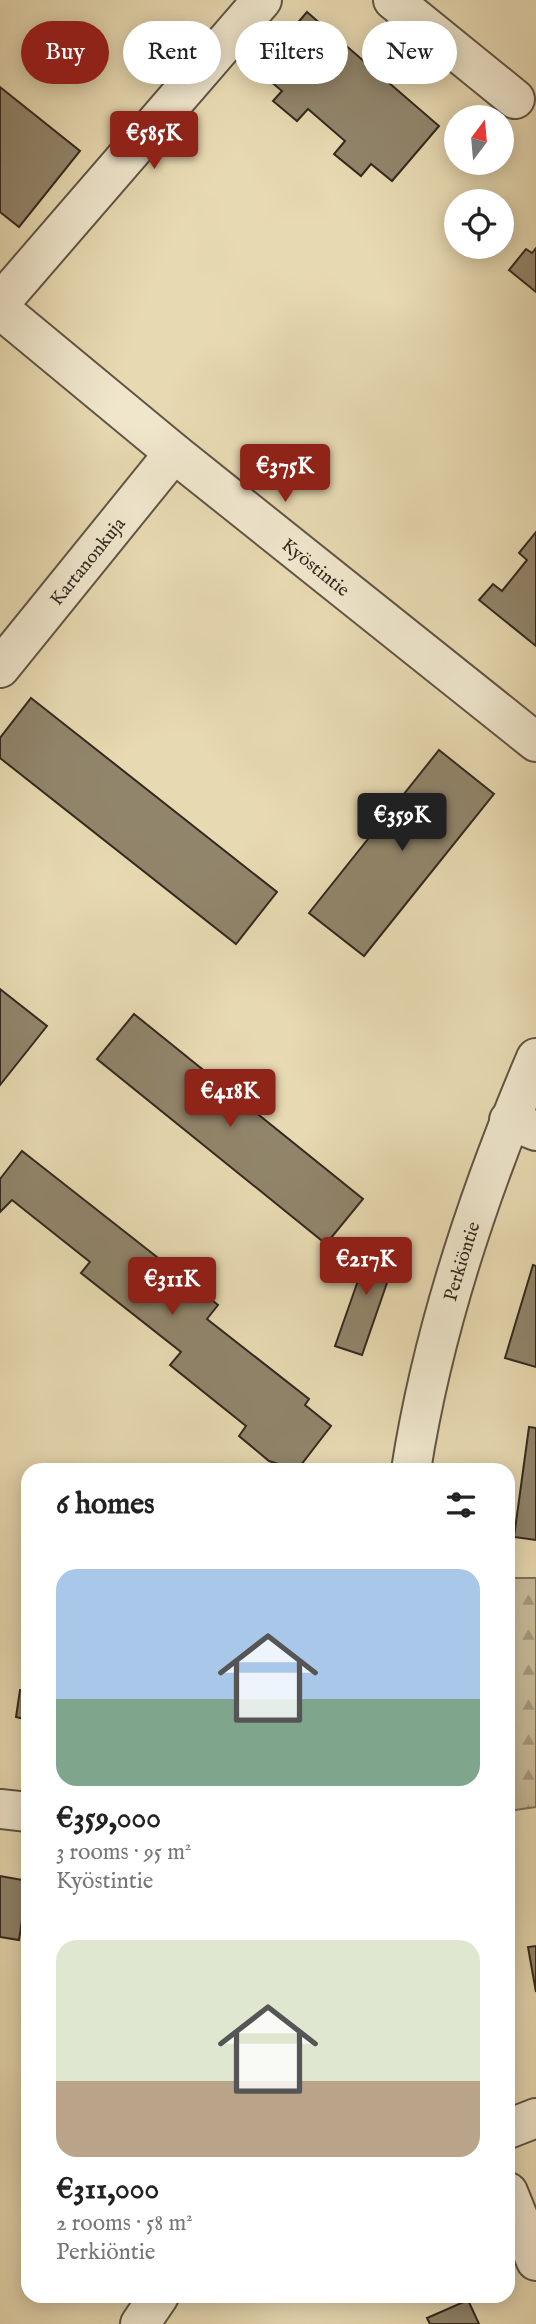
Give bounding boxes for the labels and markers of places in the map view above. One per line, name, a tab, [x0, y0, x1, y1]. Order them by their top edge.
pin: €585K	[105, 111, 203, 171]
pin: €375K	[236, 444, 334, 504]
pin: €359K	[353, 794, 451, 853]
pin: €418K	[181, 1070, 279, 1129]
pin: €217K	[317, 1238, 415, 1297]
pin: €311K	[123, 1258, 221, 1317]

